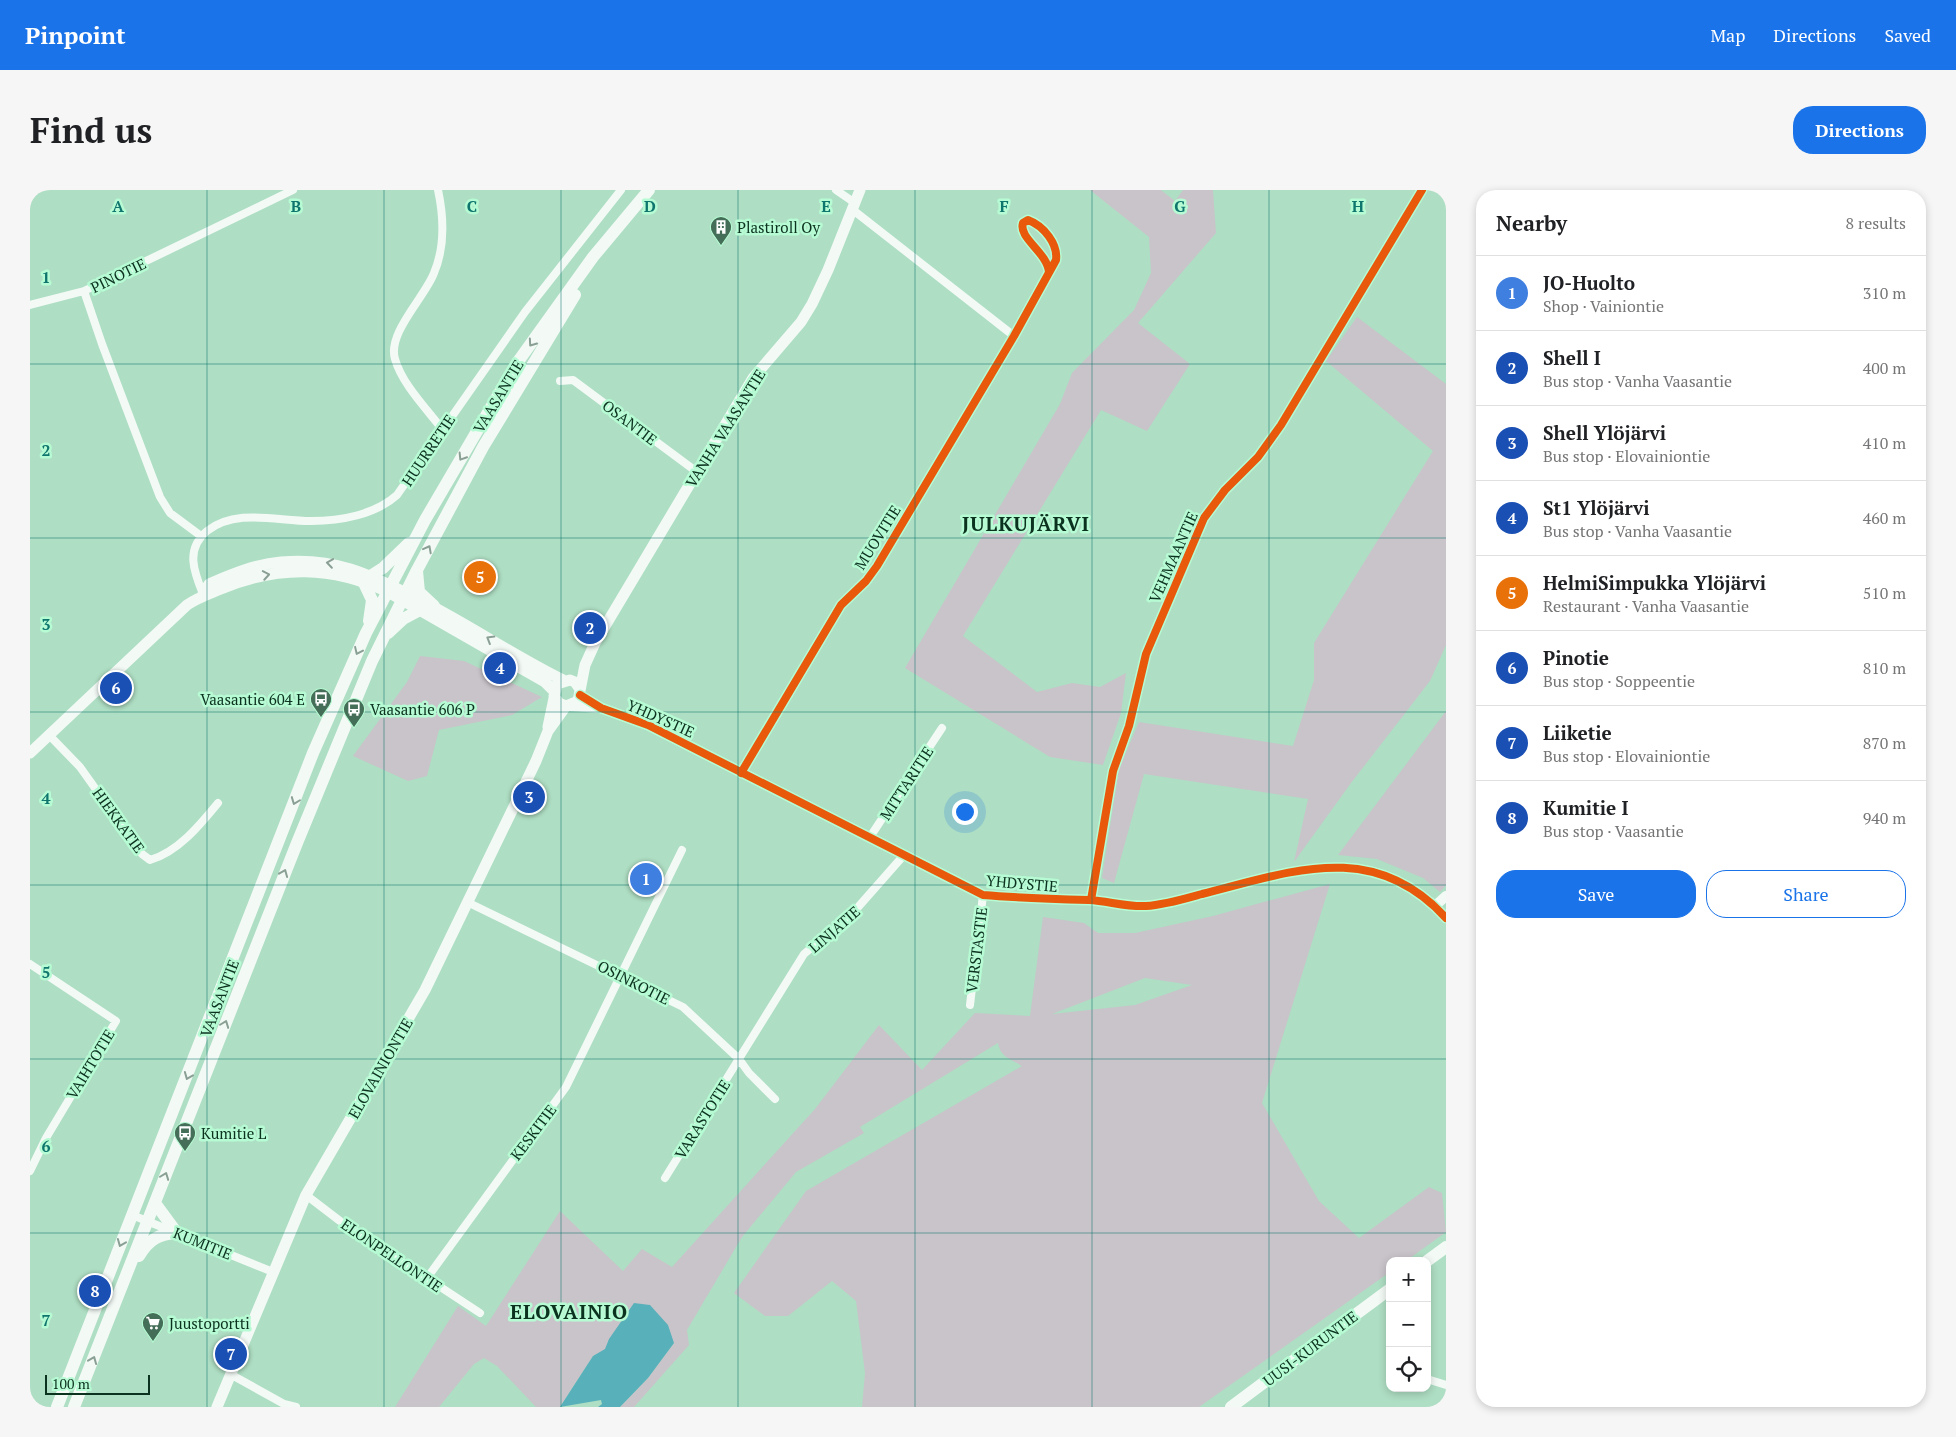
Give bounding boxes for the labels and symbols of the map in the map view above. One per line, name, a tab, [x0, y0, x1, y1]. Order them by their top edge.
text: A	[112, 195, 124, 217]
text: B	[291, 195, 301, 217]
text: C	[467, 195, 477, 217]
text: D	[644, 195, 656, 217]
text: E	[821, 195, 831, 217]
text: F	[999, 195, 1009, 217]
text: G	[1174, 195, 1186, 217]
text: H	[1352, 195, 1364, 217]
building icon: Plastiroll Oy	[709, 215, 733, 246]
place label: Plastiroll Oy	[737, 217, 820, 237]
street label: PINOTIE	[87, 253, 149, 297]
text: 1	[41, 266, 51, 288]
one-way arrow	[529, 337, 538, 346]
street label: VAASANTIE	[468, 356, 528, 436]
street label: VANHA VAASANTIE	[681, 365, 769, 491]
street label: OSANTIE	[599, 395, 661, 449]
street label: HUURRETIE	[397, 410, 459, 490]
text: 2	[41, 439, 51, 461]
one-way arrow	[458, 451, 468, 460]
street label: MUOVITIE	[849, 501, 905, 573]
street label: VEHMAANTIE	[1144, 508, 1202, 606]
district label: JULKUJÄRVI	[962, 510, 1090, 537]
one-way arrow	[422, 545, 432, 554]
one-way arrow	[325, 558, 333, 569]
pin: 5	[464, 558, 496, 596]
one-way arrow	[261, 570, 270, 581]
pin: 2	[574, 609, 606, 647]
text: 3	[41, 613, 51, 635]
one-way arrow	[487, 635, 496, 645]
one-way arrow	[354, 646, 364, 655]
pin: 4	[484, 649, 516, 687]
pin: 6	[100, 669, 132, 707]
bus stop icon: Vaasantie 604 E	[309, 687, 333, 718]
place label: Vaasantie 604 E	[200, 689, 305, 709]
street label: YHDYSTIE	[624, 694, 698, 742]
bus stop icon: Vaasantie 606 P	[342, 697, 366, 728]
place label: Vaasantie 606 P	[370, 699, 475, 719]
street label: MITTARITIE	[875, 742, 937, 824]
pin: 3	[513, 778, 545, 816]
street label: HIEKKATIE	[88, 783, 150, 857]
text: 4	[41, 787, 51, 809]
one-way arrow	[291, 796, 301, 805]
your location	[952, 799, 978, 825]
pin: 1	[630, 860, 662, 898]
one-way arrow	[279, 870, 289, 878]
street label: YHDYSTIE	[985, 870, 1059, 896]
street label: LINJATIE	[804, 901, 864, 957]
street label: VERSTASTIE	[961, 906, 991, 994]
street label: OSINKOTIE	[594, 955, 674, 1009]
street label: VAASANTIE	[195, 956, 243, 1040]
text: 5	[41, 961, 51, 983]
street label: ELOVAINIONTIE	[343, 1014, 417, 1122]
one-way arrow	[219, 1021, 229, 1029]
street label: VAIHTOTIE	[61, 1025, 119, 1103]
one-way arrow	[184, 1071, 194, 1079]
street label: VARASTOTIE	[670, 1076, 734, 1162]
street label: KESKITIE	[506, 1100, 560, 1164]
bus stop icon: Kumitie L	[173, 1121, 197, 1152]
place label: Kumitie L	[201, 1123, 266, 1143]
text: 6	[41, 1135, 51, 1157]
one-way arrow	[159, 1172, 170, 1181]
street label: ELONPELLONTIE	[338, 1214, 446, 1296]
street label: KUMITIE	[171, 1222, 235, 1264]
one-way arrow	[117, 1238, 128, 1247]
pin: 8	[79, 1272, 111, 1310]
district label: ELOVAINIO	[510, 1298, 628, 1325]
street label: UUSI-KURUNTIE	[1259, 1306, 1361, 1390]
text: 7	[41, 1309, 51, 1331]
supermarket icon: Juustoportti	[141, 1311, 165, 1342]
place label: Juustoportti	[169, 1313, 250, 1333]
pin: 7	[215, 1335, 247, 1373]
one-way arrow	[87, 1356, 98, 1365]
scale bar	[45, 1372, 150, 1395]

